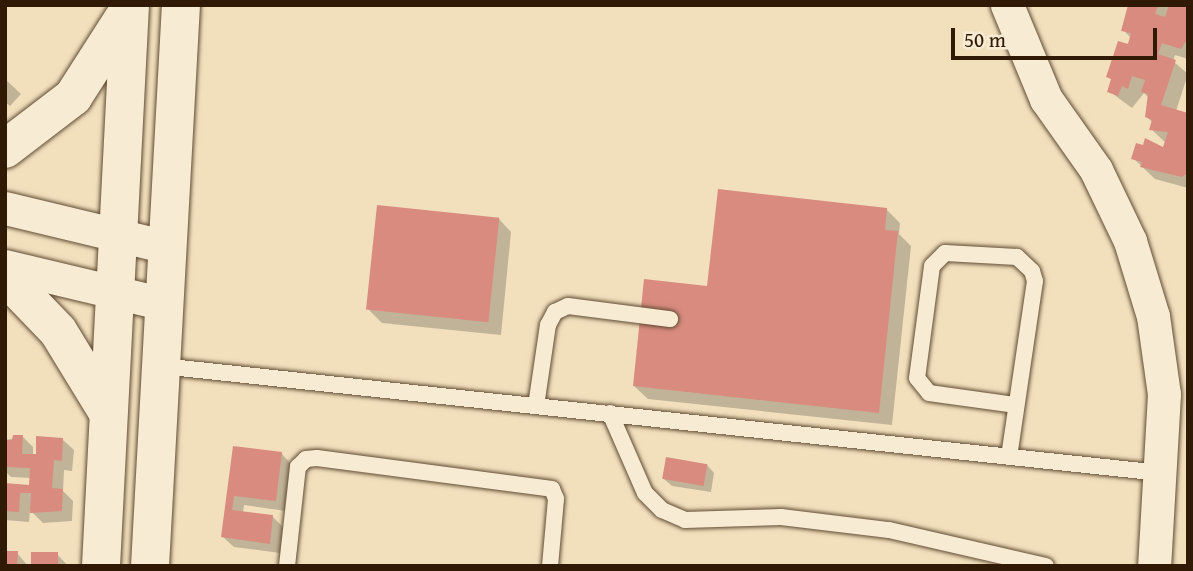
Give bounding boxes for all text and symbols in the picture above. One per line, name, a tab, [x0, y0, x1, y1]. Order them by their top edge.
scale bar	[955, 14, 1162, 58]
text: 50 m	[964, 24, 1006, 55]

